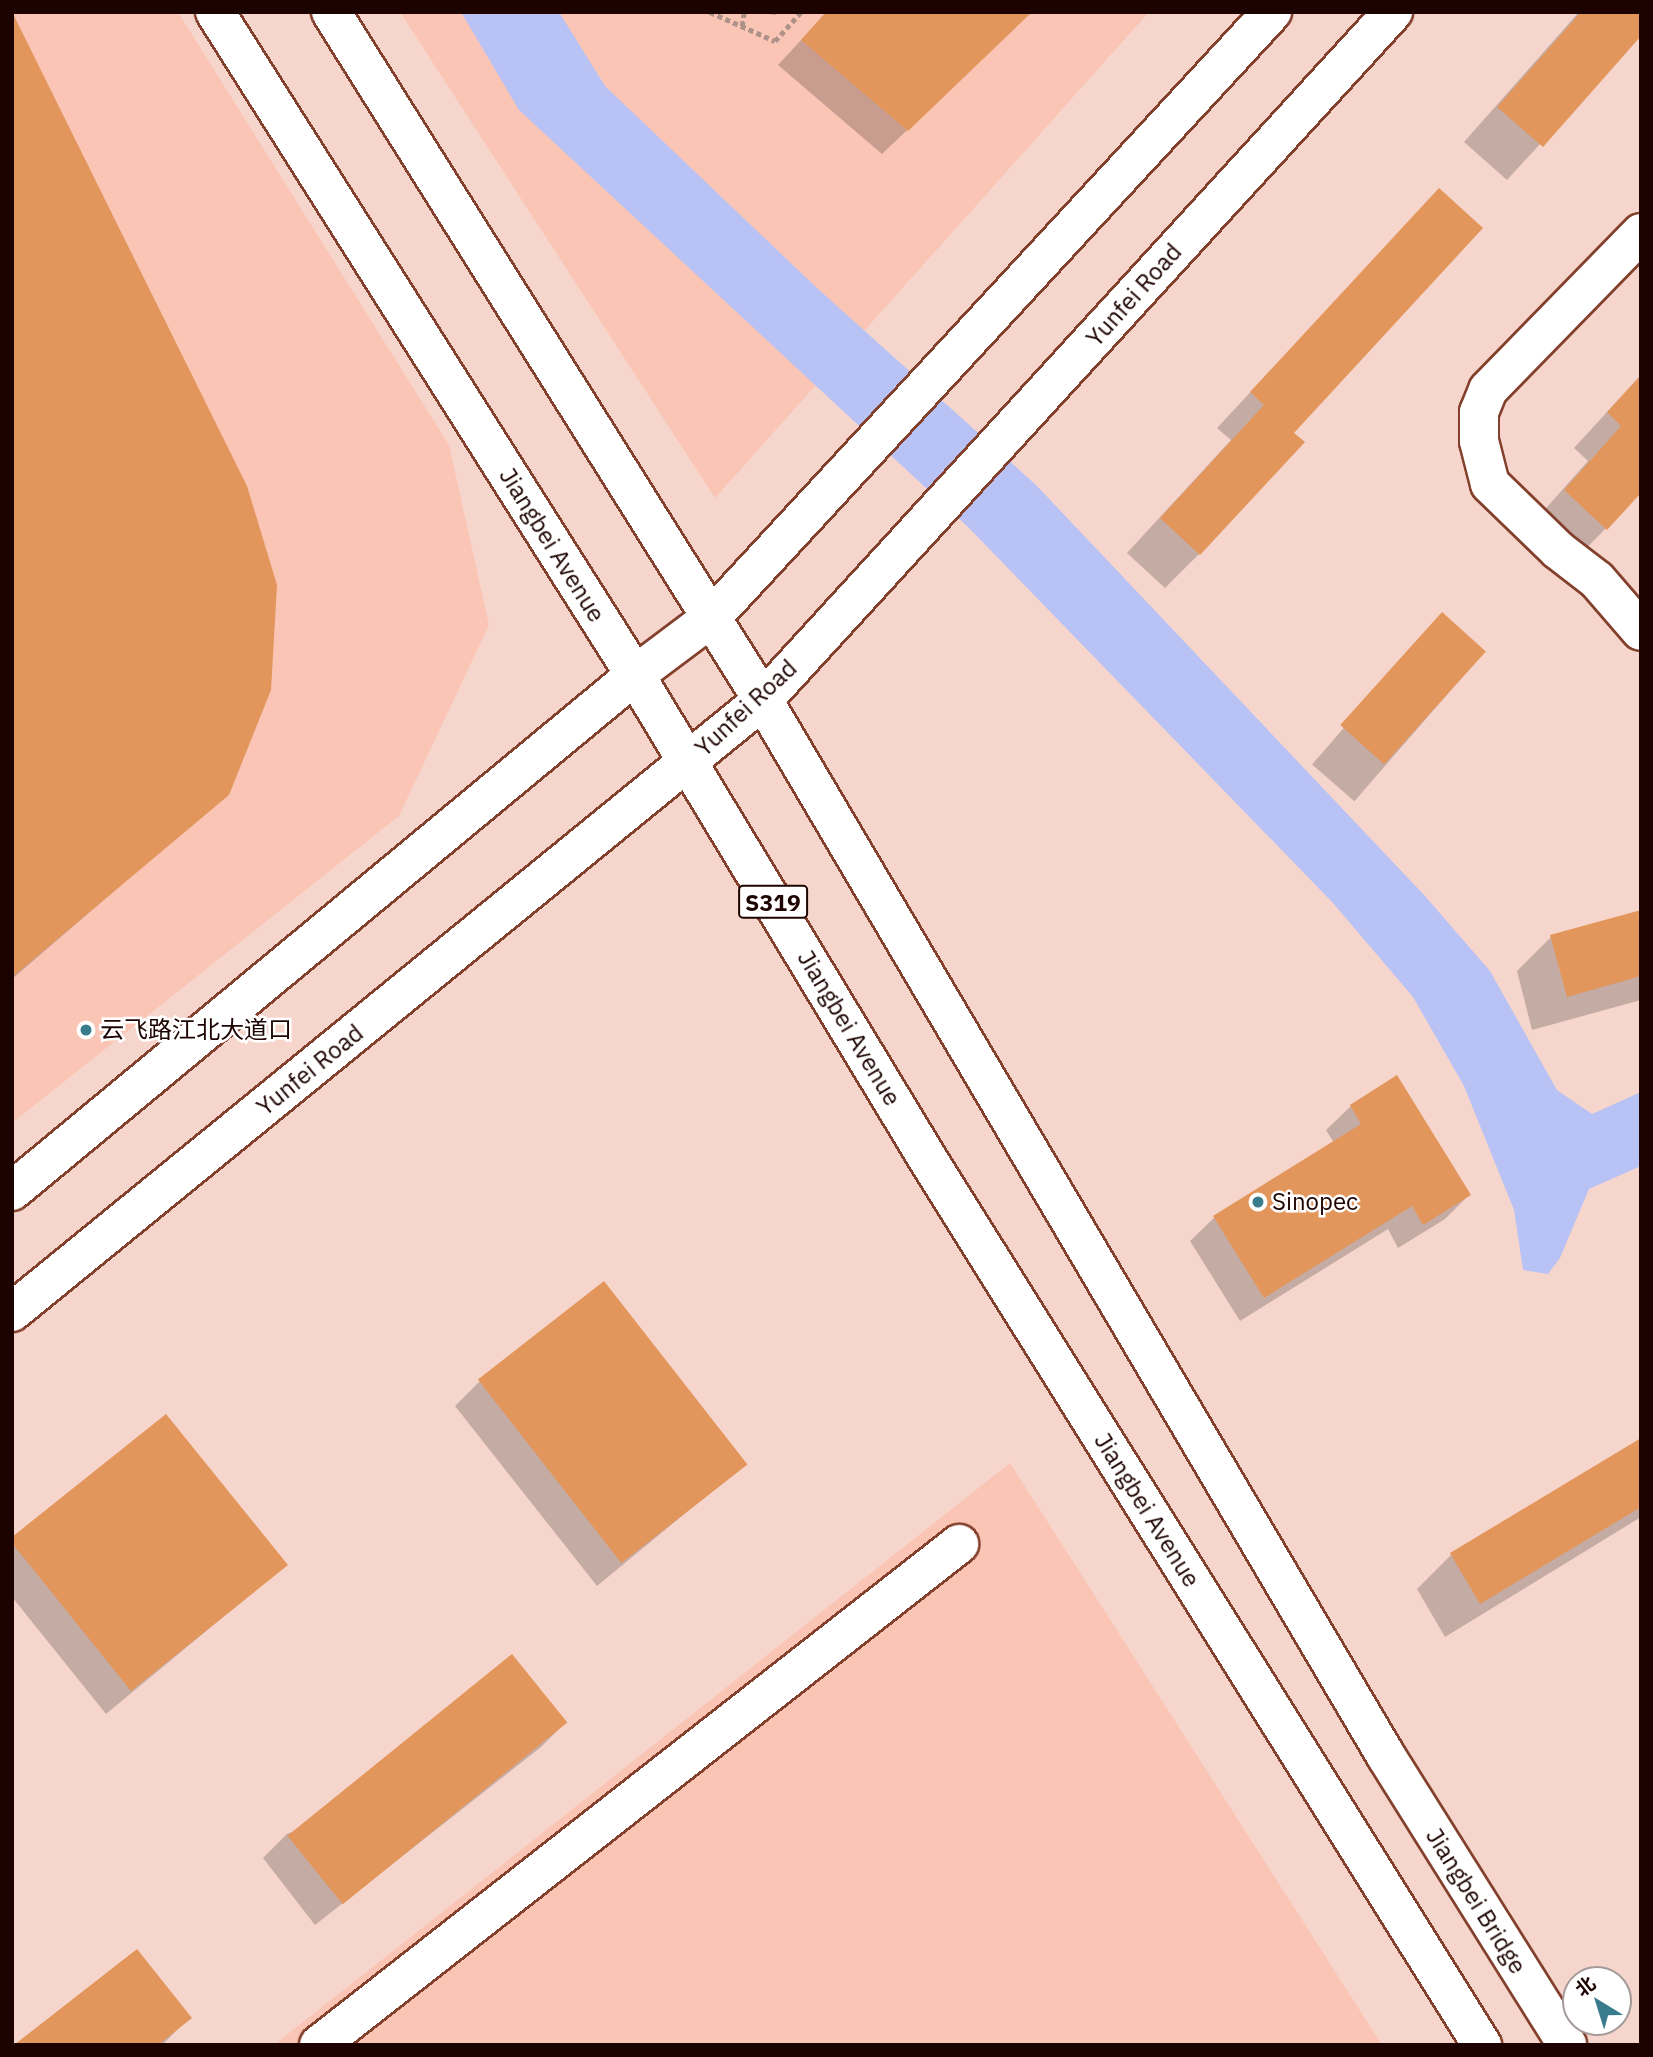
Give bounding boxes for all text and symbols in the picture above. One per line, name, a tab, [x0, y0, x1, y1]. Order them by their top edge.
street label: Yunfei Road	[1080, 238, 1188, 352]
street label: Jiangbei Avenue	[493, 463, 611, 627]
street label: Yunfei Road	[689, 654, 803, 762]
road number: S319	[738, 882, 808, 922]
street label: Jiangbei Avenue	[791, 945, 907, 1111]
place label: 云飞路江北大道口	[100, 1016, 292, 1044]
street label: Yunfei Road	[251, 1018, 369, 1122]
marker: 云飞路江北大道口	[78, 1022, 94, 1038]
place label: Sinopec	[1272, 1188, 1358, 1216]
marker: Sinopec	[1250, 1194, 1266, 1210]
street label: Jiangbei Avenue	[1088, 1428, 1206, 1592]
street label: Jiangbei Bridge	[1420, 1823, 1532, 1979]
north arrow	[1562, 1966, 1632, 2036]
text: 北	[1570, 1971, 1600, 2001]

